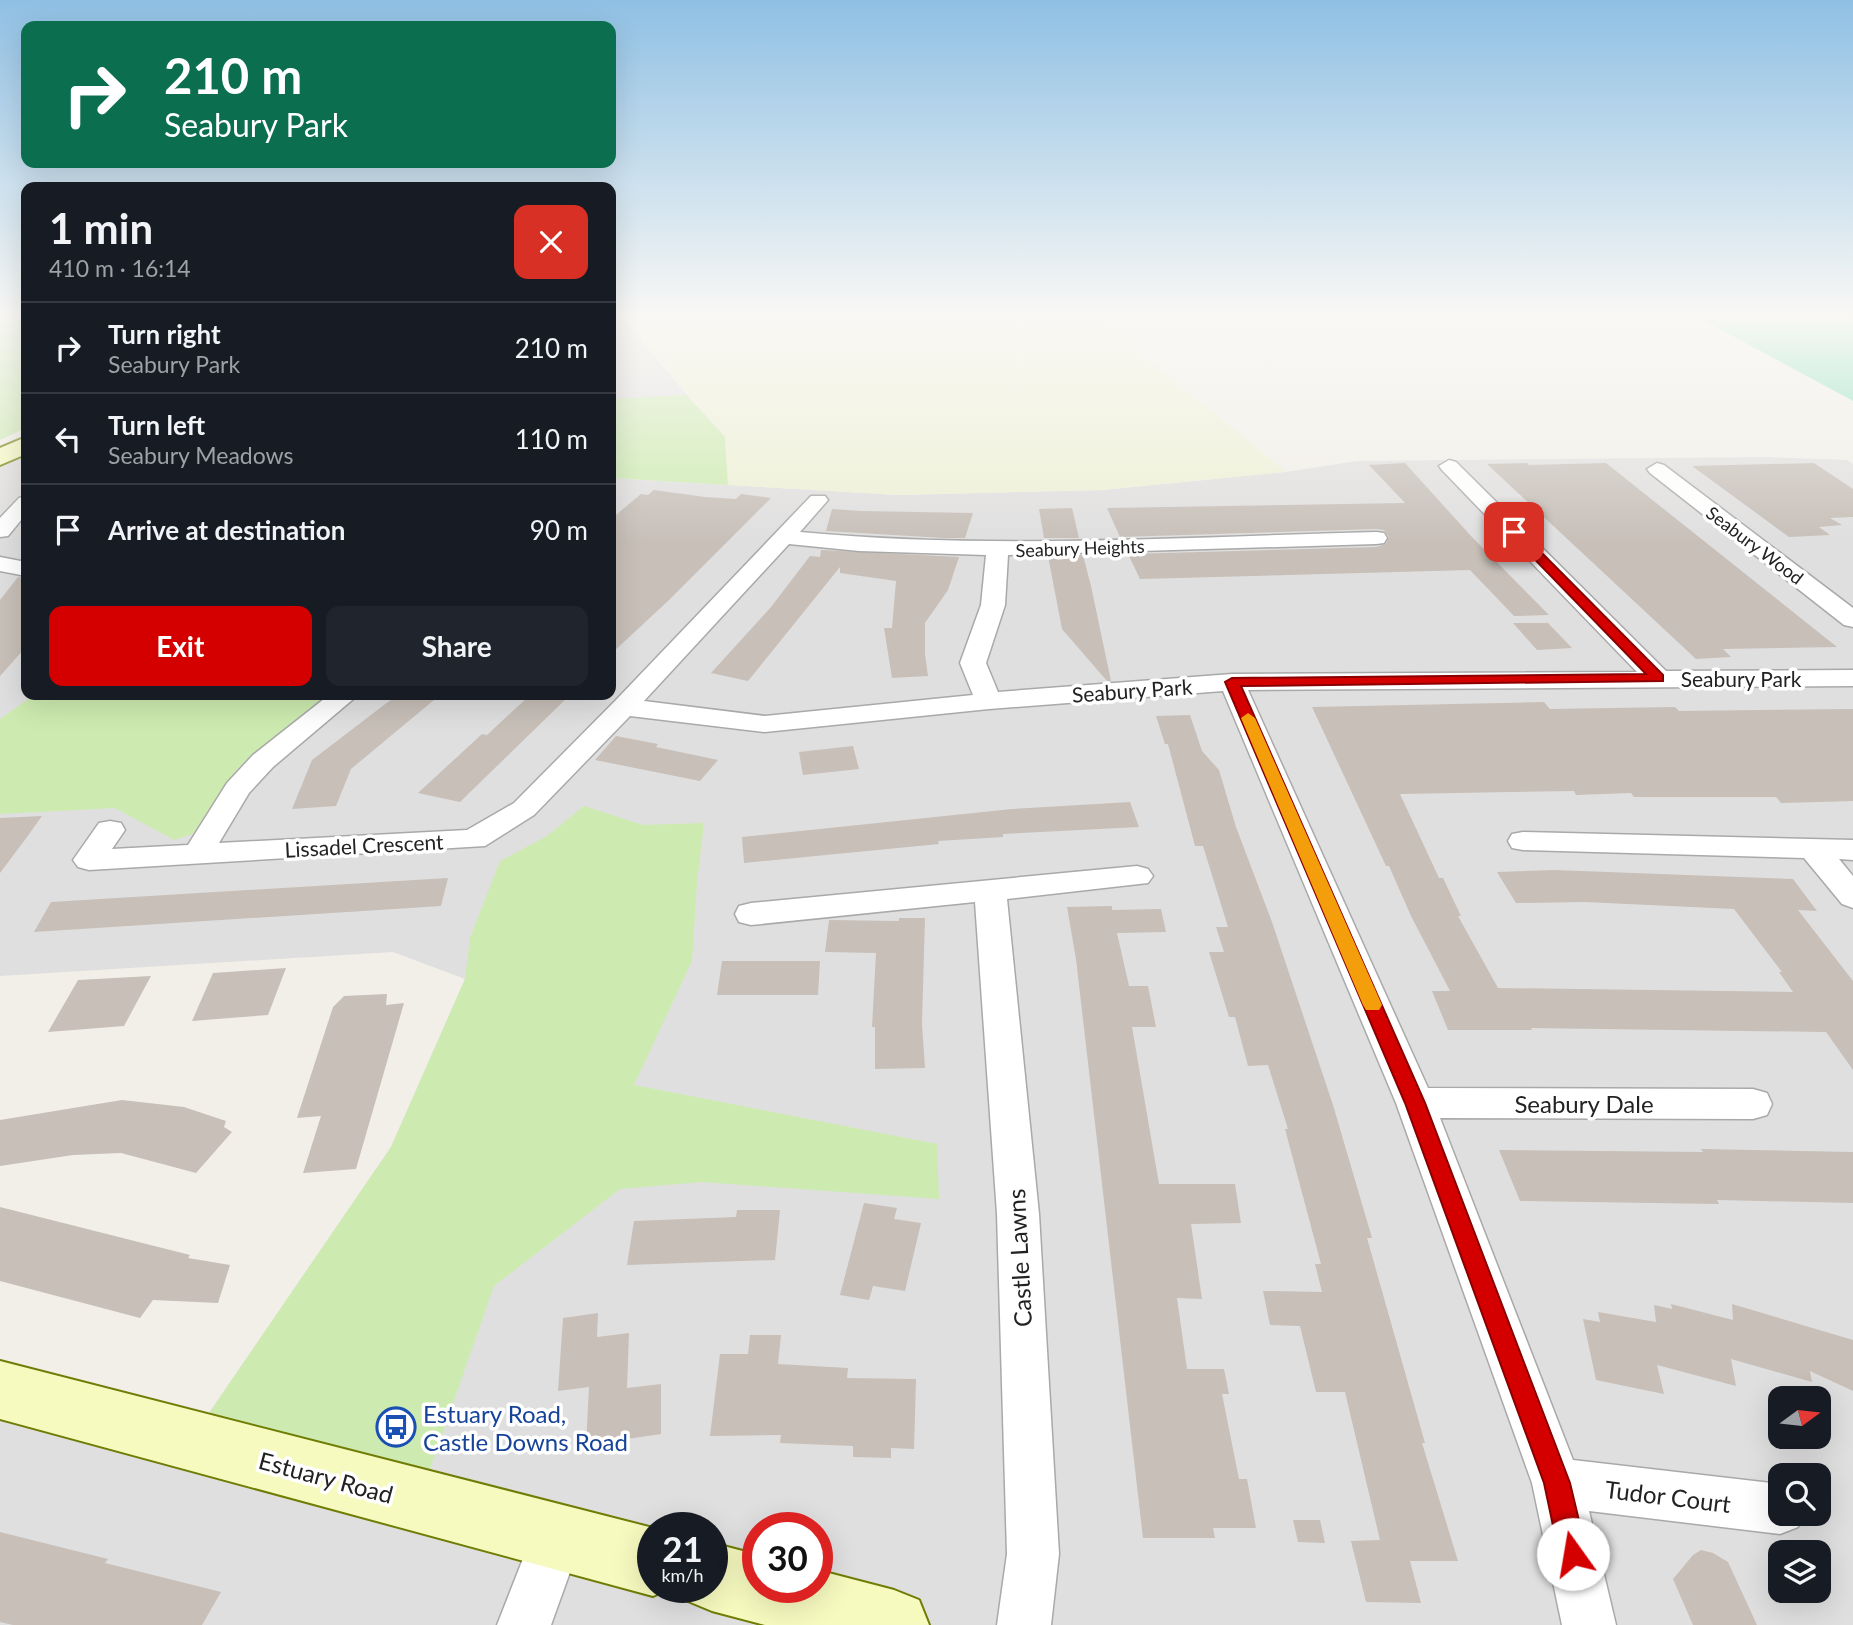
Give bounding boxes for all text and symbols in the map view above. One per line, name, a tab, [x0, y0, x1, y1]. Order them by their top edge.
text: 210 m	[164, 46, 302, 104]
icon: right	[49, 49, 140, 140]
text: Seabury Park	[164, 105, 348, 144]
text: 1 min	[49, 203, 153, 253]
button: close	[514, 205, 588, 279]
text: 410 m · 16:14	[49, 254, 191, 282]
text: Turn right	[108, 318, 221, 350]
icon: right	[49, 329, 87, 367]
text: 210 m	[515, 332, 588, 364]
text: Seabury Park	[108, 350, 240, 378]
text: Turn left	[108, 409, 205, 441]
icon: left	[49, 420, 87, 458]
text: 110 m	[515, 423, 588, 455]
text: Seabury Meadows	[108, 441, 294, 469]
street label: Seabury Wood	[1702, 501, 1808, 589]
pin	[1484, 502, 1544, 562]
icon: arrive	[49, 511, 87, 549]
icon: arrive	[1495, 513, 1533, 551]
text: Arrive at destination	[108, 514, 345, 546]
text: 90 m	[530, 514, 588, 546]
street label: Seabury Heights	[1015, 535, 1145, 561]
button: Exit	[49, 606, 312, 686]
button: Share	[326, 606, 588, 686]
street label: Seabury Park	[1681, 666, 1802, 691]
street label: Seabury Park	[1071, 673, 1193, 707]
street label: Lissadel Crescent	[284, 828, 445, 862]
street label: Seabury Dale	[1514, 1089, 1654, 1118]
street label: Castle Lawns	[1001, 1188, 1037, 1328]
north arrow	[1768, 1386, 1830, 1449]
map controls	[1768, 1386, 1831, 1603]
place label: Estuary Road, Castle Downs Road	[423, 1399, 628, 1456]
bus stop icon: Estuary Road, Castle Downs Road	[375, 1406, 417, 1448]
street label: Estuary Road	[256, 1445, 396, 1509]
button: search	[1768, 1463, 1831, 1526]
street label: Tudor Court	[1603, 1474, 1733, 1518]
speed limit sign: 30	[742, 1512, 833, 1603]
position arrow	[1536, 1517, 1610, 1591]
text: 21	[662, 1527, 703, 1569]
button: layers	[1768, 1540, 1831, 1603]
text: km/h	[661, 1564, 704, 1586]

